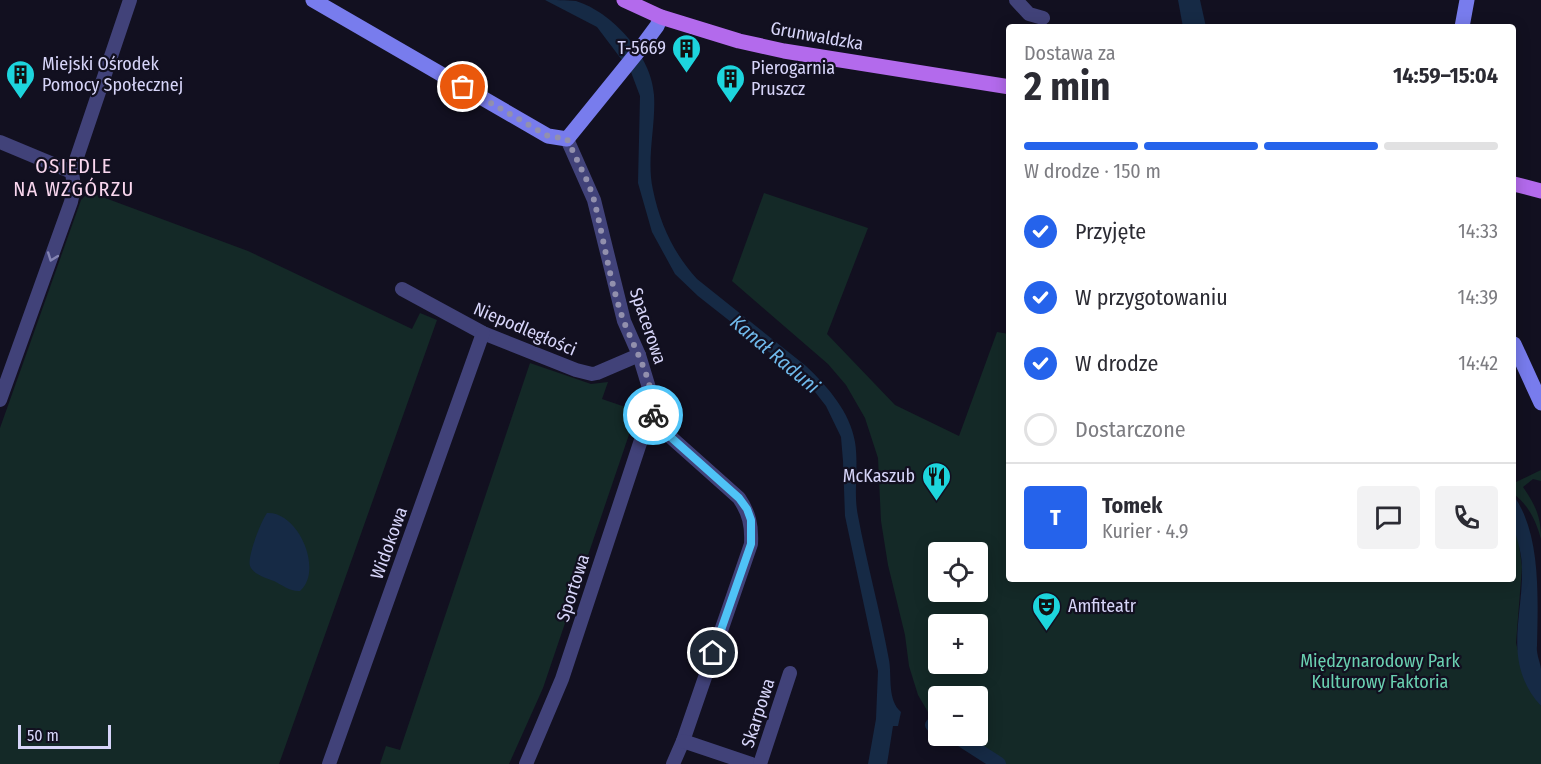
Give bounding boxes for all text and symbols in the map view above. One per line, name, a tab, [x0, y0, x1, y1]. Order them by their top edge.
street label: Grunwaldzka	[769, 17, 865, 55]
building icon: T-5669	[671, 32, 703, 74]
place label: T-5669	[617, 37, 666, 59]
text: Dostawa za	[1024, 41, 1116, 65]
place label: Miejski Ośrodek Pomocy Społecznej	[42, 53, 183, 96]
place label: Pierogarnia Pruszcz	[751, 57, 835, 100]
building icon: Miejski Ośrodek Pomocy Społecznej	[5, 58, 37, 100]
pin	[437, 61, 488, 112]
building icon: Pierogarnia Pruszcz	[714, 62, 746, 104]
text: 14:59–15:04	[1393, 62, 1498, 89]
text: 2 min	[1024, 64, 1110, 110]
icon: bag	[446, 70, 479, 103]
district label: OSIEDLE NA WZGÓRZU	[13, 154, 135, 201]
text: W drodze · 150 m	[1024, 159, 1161, 183]
icon: check	[1024, 215, 1057, 248]
text: Przyjęte	[1075, 218, 1146, 245]
text: 14:33	[1458, 219, 1498, 243]
one-way arrow	[46, 251, 59, 262]
icon: check	[1024, 281, 1057, 314]
text: W przygotowaniu	[1075, 284, 1228, 311]
street label: Spacerowa	[625, 285, 671, 367]
text: 14:39	[1458, 285, 1498, 309]
street label: Niepodległości	[470, 297, 580, 361]
water label: Kanał Raduni	[726, 310, 824, 398]
icon: check	[1024, 347, 1057, 380]
text: W drodze	[1075, 350, 1158, 377]
text: 14:42	[1458, 351, 1498, 375]
courier	[623, 385, 683, 445]
icon: bike	[637, 399, 670, 432]
text: Dostarczone	[1075, 416, 1186, 443]
restaurant icon: McKaszub	[920, 460, 952, 502]
place label: McKaszub	[843, 465, 915, 487]
button: chat	[1357, 486, 1420, 549]
button: phone	[1435, 486, 1498, 549]
text: Tomek	[1102, 492, 1162, 519]
street label: Widokowa	[366, 504, 412, 582]
text: T	[1050, 504, 1061, 531]
text: Kurier · 4.9	[1102, 519, 1189, 543]
map controls	[928, 542, 988, 746]
button: locate	[928, 542, 988, 602]
street label: Sportowa	[552, 551, 594, 625]
theatre icon: Amfiteatr	[1031, 590, 1063, 632]
place label: Amfiteatr	[1068, 595, 1137, 617]
button: +	[928, 614, 988, 674]
pin	[687, 627, 738, 678]
icon: home	[696, 636, 729, 669]
park label: Międzynarodowy Park Kulturowy Faktoria	[1300, 650, 1460, 693]
street label: Skarpowa	[736, 675, 780, 750]
button: −	[928, 686, 988, 746]
scale bar	[18, 722, 111, 750]
text: 50 m	[27, 726, 59, 745]

